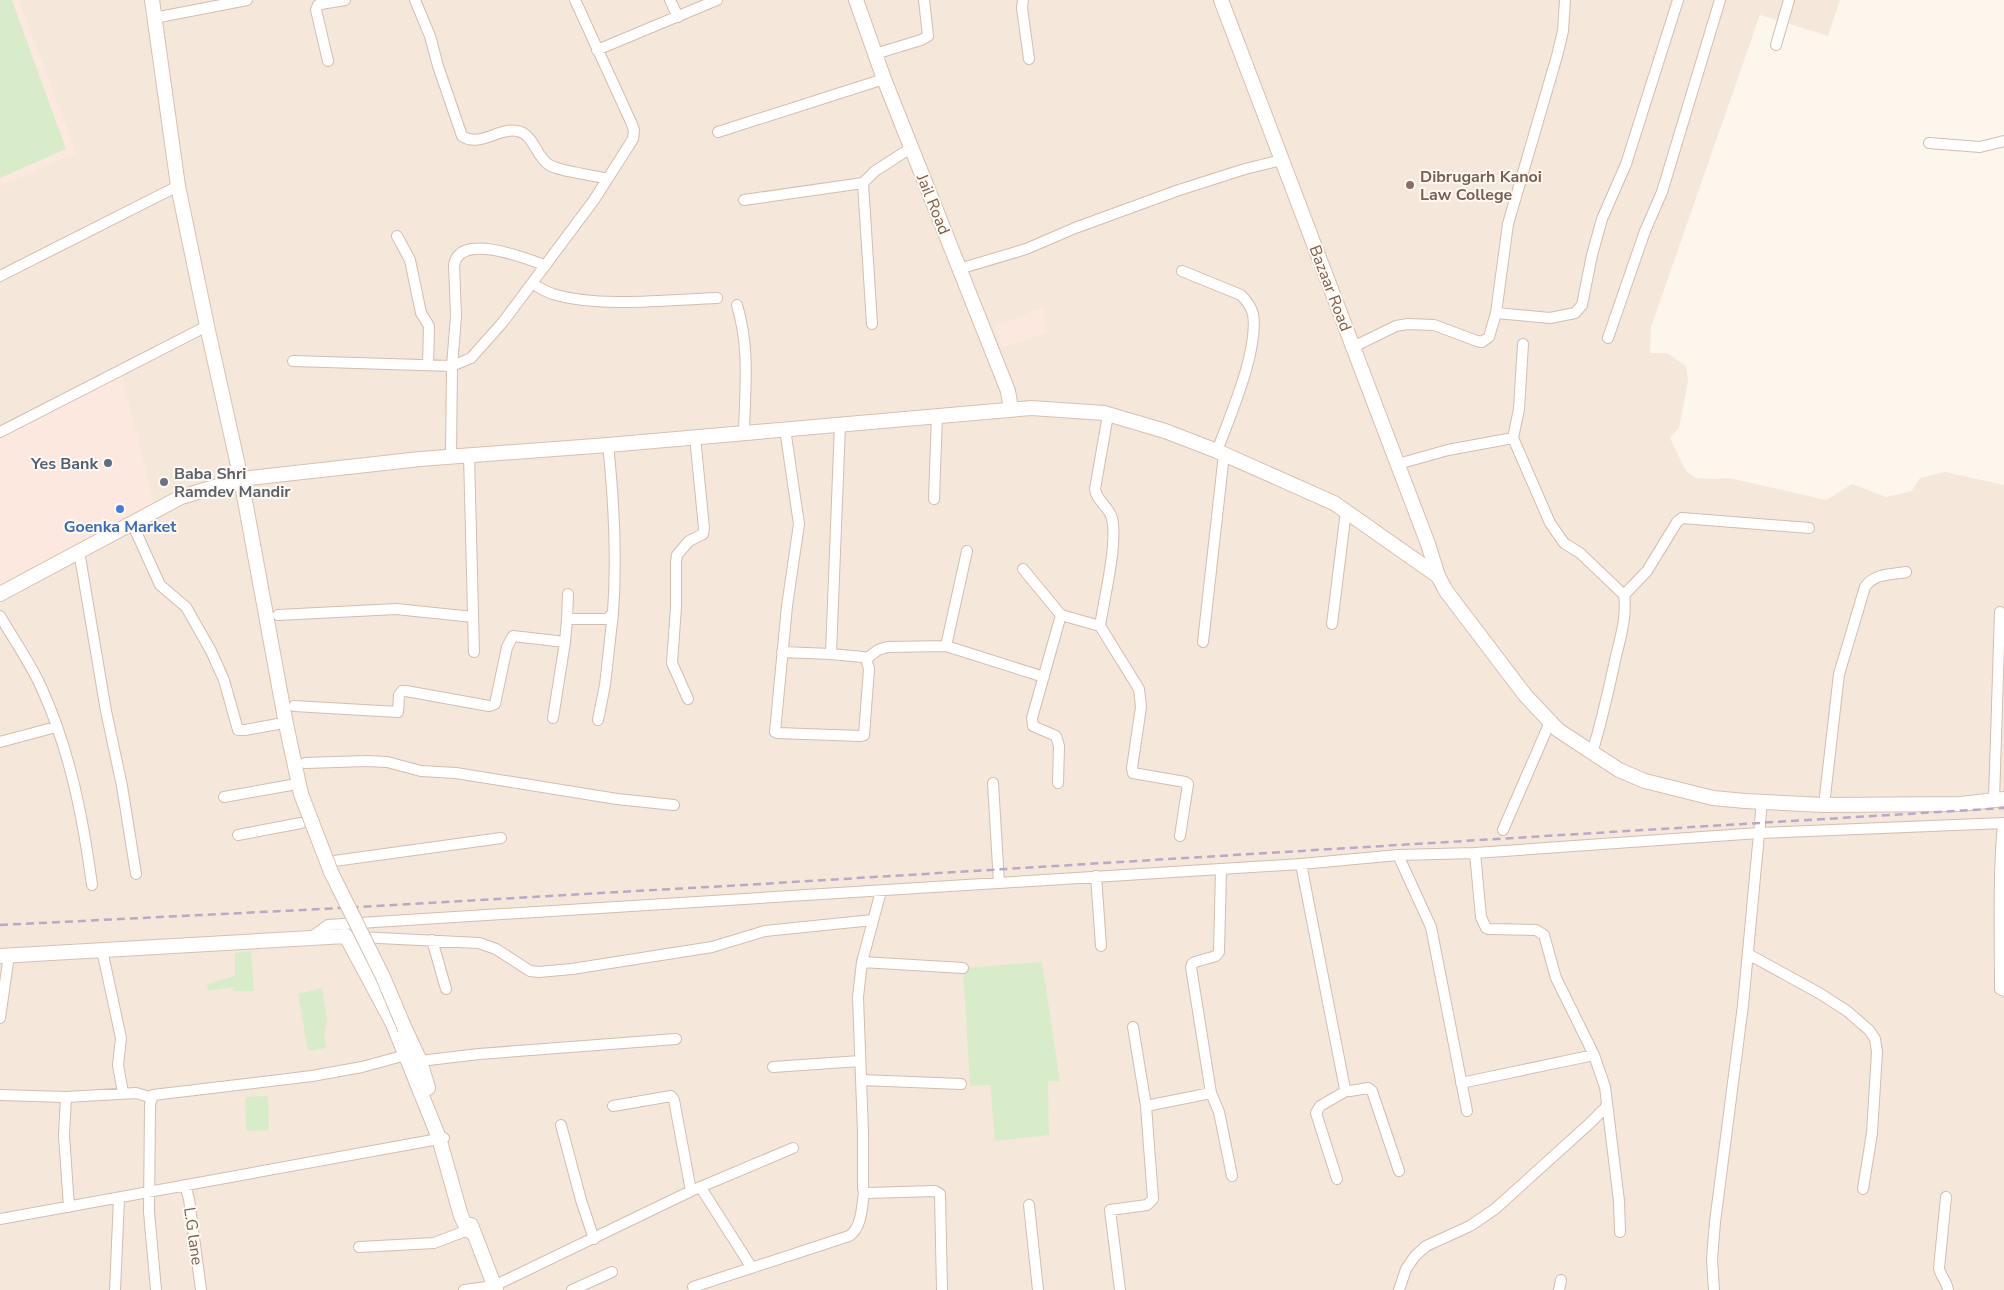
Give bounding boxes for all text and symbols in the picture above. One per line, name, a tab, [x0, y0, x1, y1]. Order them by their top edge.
place label: Dibrugarh Kanoi Law College	[1420, 166, 1542, 206]
street label: Jail Road	[911, 170, 955, 238]
marker: Dibrugarh Kanoi Law College	[1404, 179, 1416, 191]
street label: Bazaar Road	[1304, 242, 1357, 335]
place label: Yes Bank	[30, 453, 98, 475]
marker: Yes Bank	[102, 457, 114, 469]
place label: Baba Shri Ramdev Mandir	[174, 463, 291, 503]
marker: Baba Shri Ramdev Mandir	[158, 476, 170, 488]
marker: Goenka Market	[114, 503, 126, 515]
place label: Goenka Market	[64, 516, 177, 538]
street label: L.G lane	[178, 1206, 208, 1267]

